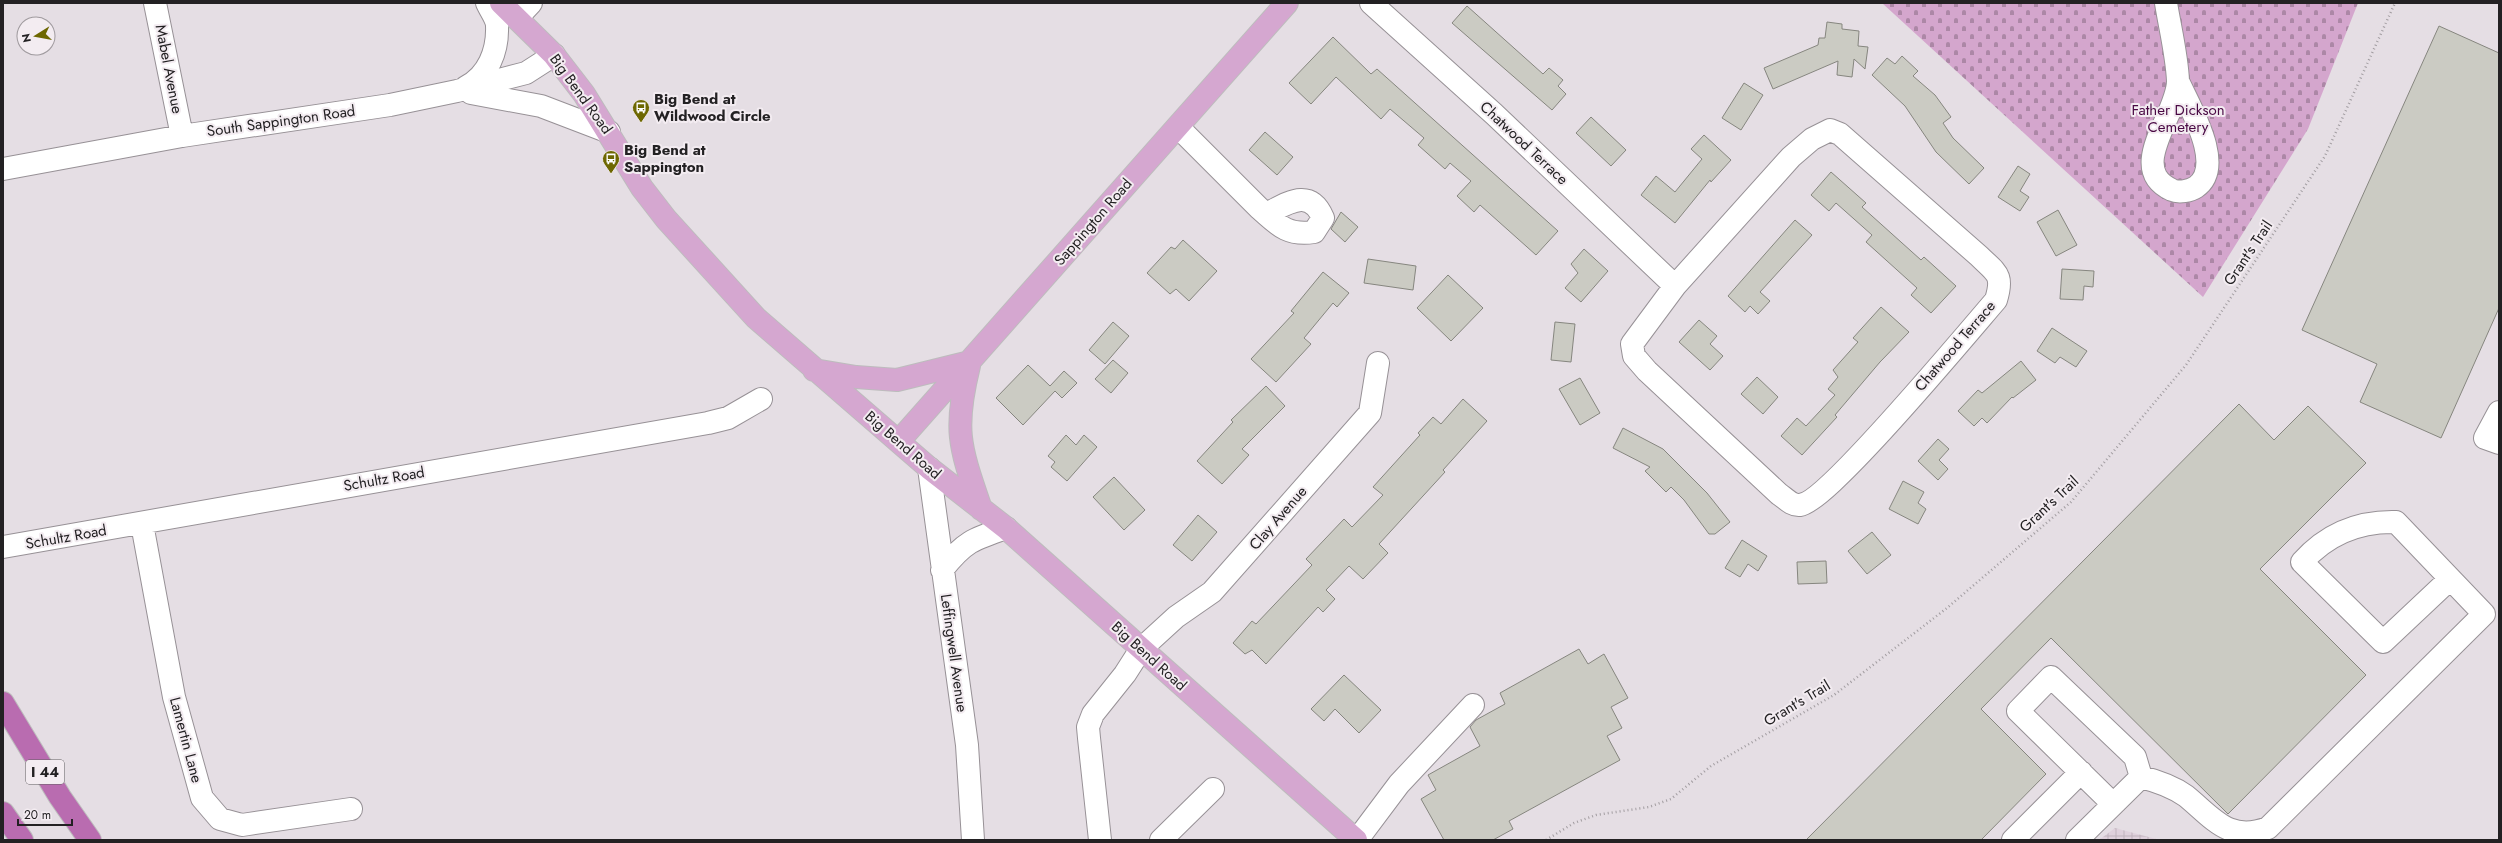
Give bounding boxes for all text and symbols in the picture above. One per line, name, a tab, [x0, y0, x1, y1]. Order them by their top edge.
north arrow	[16, 16, 56, 56]
street label: Mabel Avenue	[150, 23, 188, 116]
text: N	[17, 32, 35, 44]
street label: Big Bend Road	[544, 49, 618, 139]
place label: Big Bend at Wildwood Circle	[654, 88, 771, 127]
street label: Chatwood Terrace	[1475, 96, 1573, 190]
bus stop icon: Big Bend at Wildwood Circle	[631, 98, 651, 123]
park label: Father Dickson Cemetery	[2131, 99, 2225, 138]
street label: South Sappington Road	[205, 100, 357, 142]
place label: Big Bend at Sappington	[624, 139, 706, 178]
bus stop icon: Big Bend at Sappington	[601, 149, 621, 174]
street label: Sappington Road	[1049, 174, 1137, 270]
street label: Grant's Trail	[2218, 216, 2278, 290]
street label: Chatwood Terrace	[1909, 296, 2001, 396]
street label: Big Bend Road	[860, 406, 946, 484]
street label: Schultz Road	[342, 461, 426, 497]
street label: Grant's Trail	[2014, 471, 2084, 537]
street label: Clay Avenue	[1244, 481, 1312, 555]
street label: Schultz Road	[24, 519, 108, 555]
street label: Leffingwell Avenue	[935, 592, 973, 714]
street label: Big Bend Road	[1106, 616, 1192, 696]
street label: Grant's Trail	[1760, 674, 1834, 732]
street label: Lamertin Lane	[164, 695, 208, 786]
road number: I 44	[26, 760, 64, 784]
scale bar	[18, 801, 72, 827]
text: 20 m	[24, 806, 51, 824]

